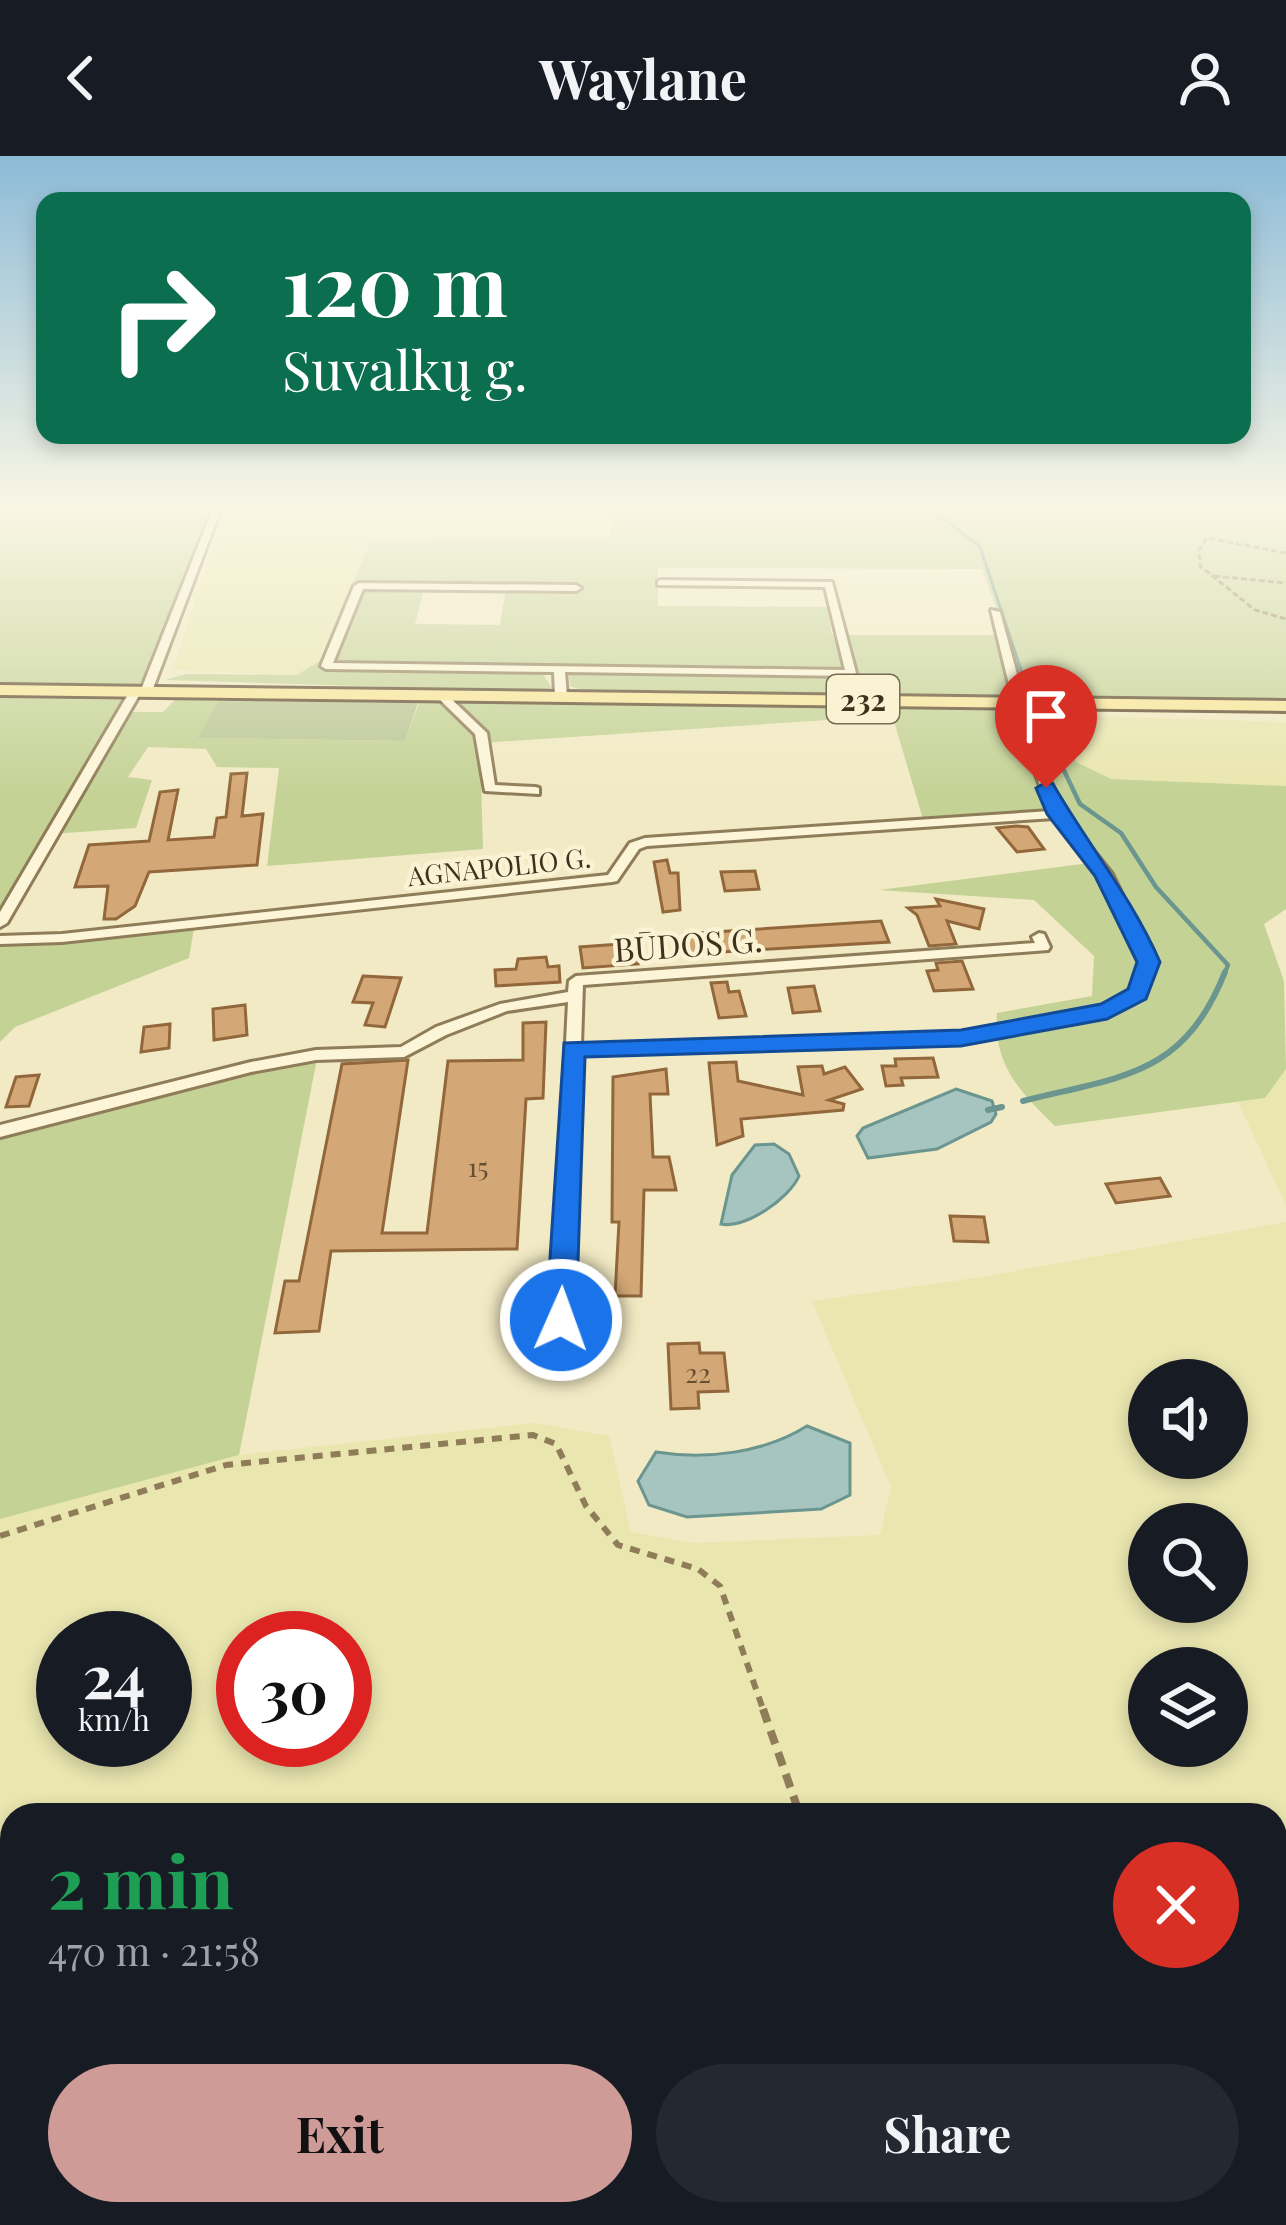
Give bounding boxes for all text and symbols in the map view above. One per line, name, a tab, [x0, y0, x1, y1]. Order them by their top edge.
text: Waylane	[539, 42, 747, 114]
icon: back	[48, 45, 114, 111]
icon: person	[1172, 45, 1238, 111]
text: 120 m	[282, 226, 508, 338]
icon: right	[84, 240, 240, 396]
text: Suvalkų g.	[282, 333, 528, 405]
pin	[995, 665, 1097, 788]
road number: 232	[827, 675, 899, 723]
icon: arrive	[1013, 683, 1079, 749]
street label: AGNAPOLIO G.	[405, 838, 592, 894]
street label: BŪDOS G.	[612, 916, 764, 970]
house number: 15	[468, 1148, 488, 1184]
position arrow	[498, 1257, 624, 1383]
house number: 22	[685, 1354, 711, 1390]
map controls	[1128, 1359, 1248, 1767]
button: sound	[1128, 1359, 1248, 1479]
button: search	[1128, 1503, 1248, 1623]
speed limit sign: 30	[216, 1611, 372, 1767]
text: 24	[82, 1634, 146, 1714]
button: layers	[1128, 1647, 1248, 1767]
text: km/h	[78, 1699, 150, 1739]
text: 2 min	[48, 1831, 234, 1927]
button: close	[1113, 1842, 1239, 1968]
text: 470 m · 21:58	[48, 1924, 260, 1976]
button: Exit	[48, 2064, 632, 2202]
button: Share	[656, 2064, 1239, 2202]

